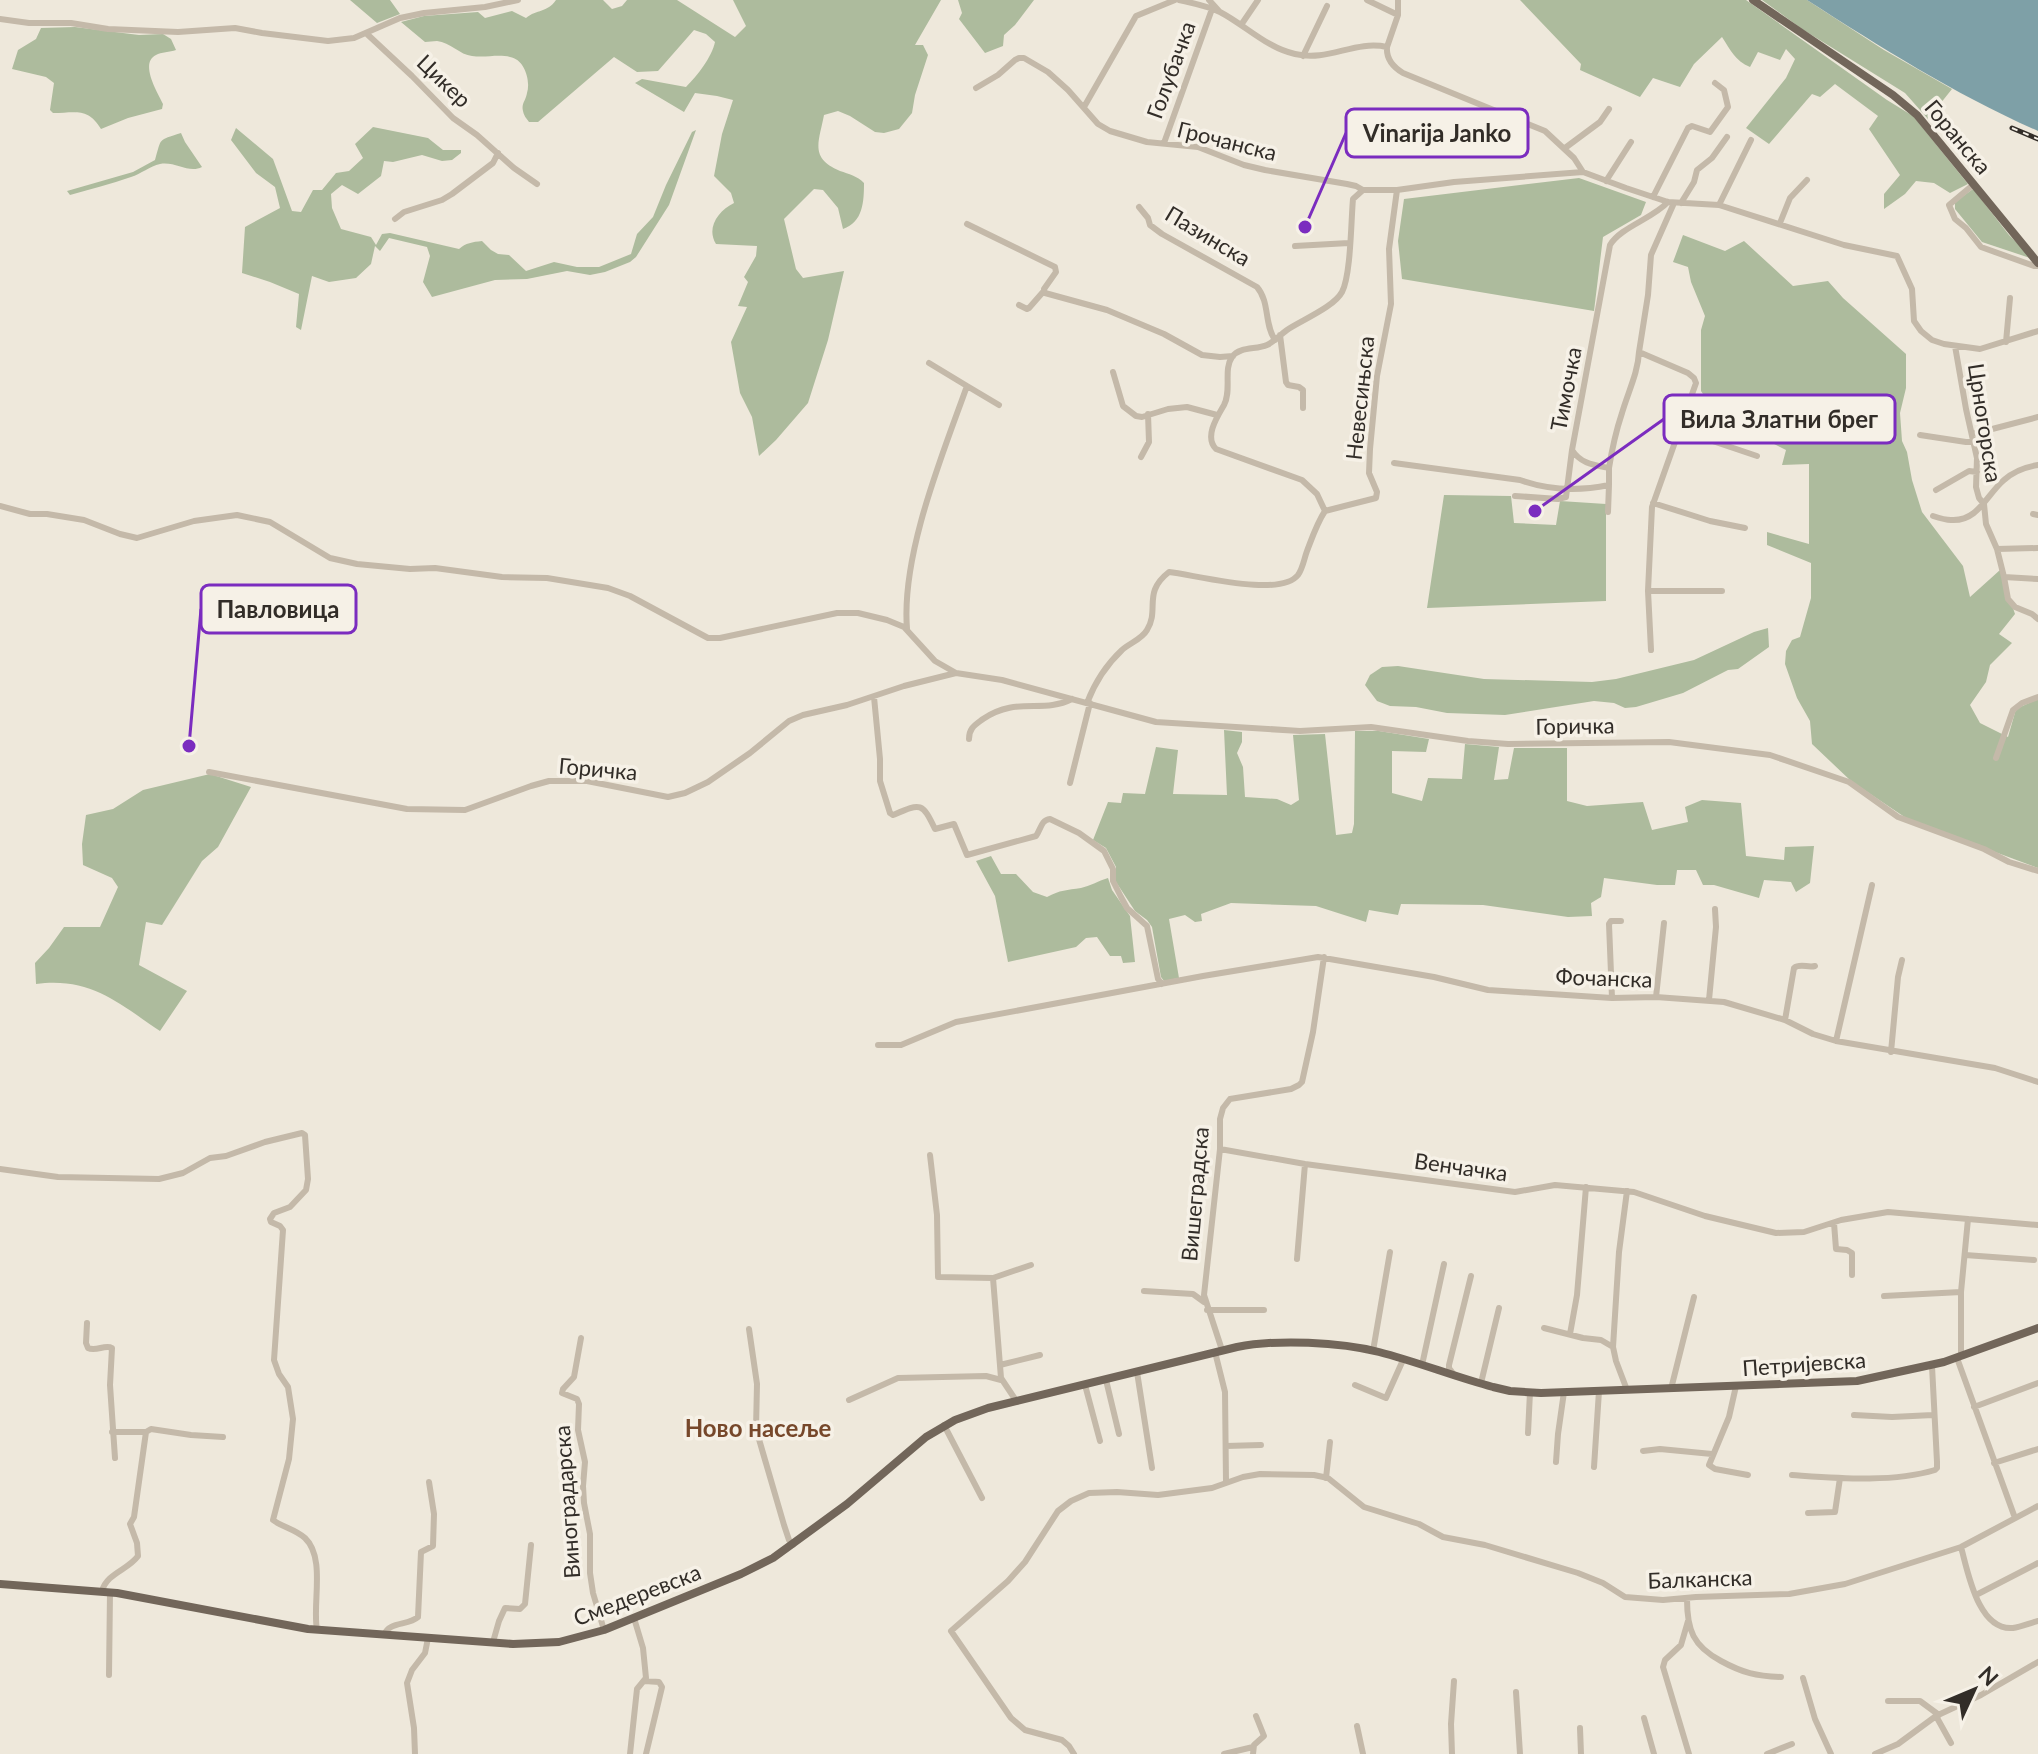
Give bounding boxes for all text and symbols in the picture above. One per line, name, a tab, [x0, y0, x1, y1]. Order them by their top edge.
street label: Голубачка	[1140, 17, 1201, 122]
street label: Цикер	[412, 49, 477, 113]
street label: Горанска	[1919, 94, 1997, 179]
callout: Vinarija Janko	[1346, 109, 1528, 157]
street label: Грочанска	[1175, 115, 1280, 166]
text: Vinarija Janko	[1362, 118, 1511, 147]
street label: Пазинска	[1161, 200, 1256, 271]
street label: Невесињска	[1340, 335, 1379, 461]
street label: Тимочка	[1544, 345, 1587, 433]
street label: Црногорска	[1963, 361, 2008, 484]
callout: Вила Златни брег	[1664, 395, 1895, 443]
text: Вила Златни брег	[1680, 404, 1878, 433]
callout: Павловица	[201, 585, 356, 633]
text: Павловица	[216, 594, 340, 623]
street label: Горичка	[1535, 711, 1615, 740]
street label: Горичка	[557, 752, 639, 785]
street label: Фочанска	[1555, 962, 1653, 993]
street label: Вишеградска	[1175, 1126, 1214, 1262]
street label: Венчачка	[1413, 1147, 1509, 1186]
street label: Петријевска	[1741, 1346, 1867, 1381]
district label: Ново насеље	[685, 1413, 832, 1442]
street label: Виноградарска	[548, 1425, 585, 1580]
street label: Смедеревска	[569, 1558, 704, 1631]
street label: Балканска	[1647, 1563, 1753, 1594]
north arrow	[1934, 1650, 2014, 1730]
text: N	[1973, 1660, 2004, 1691]

